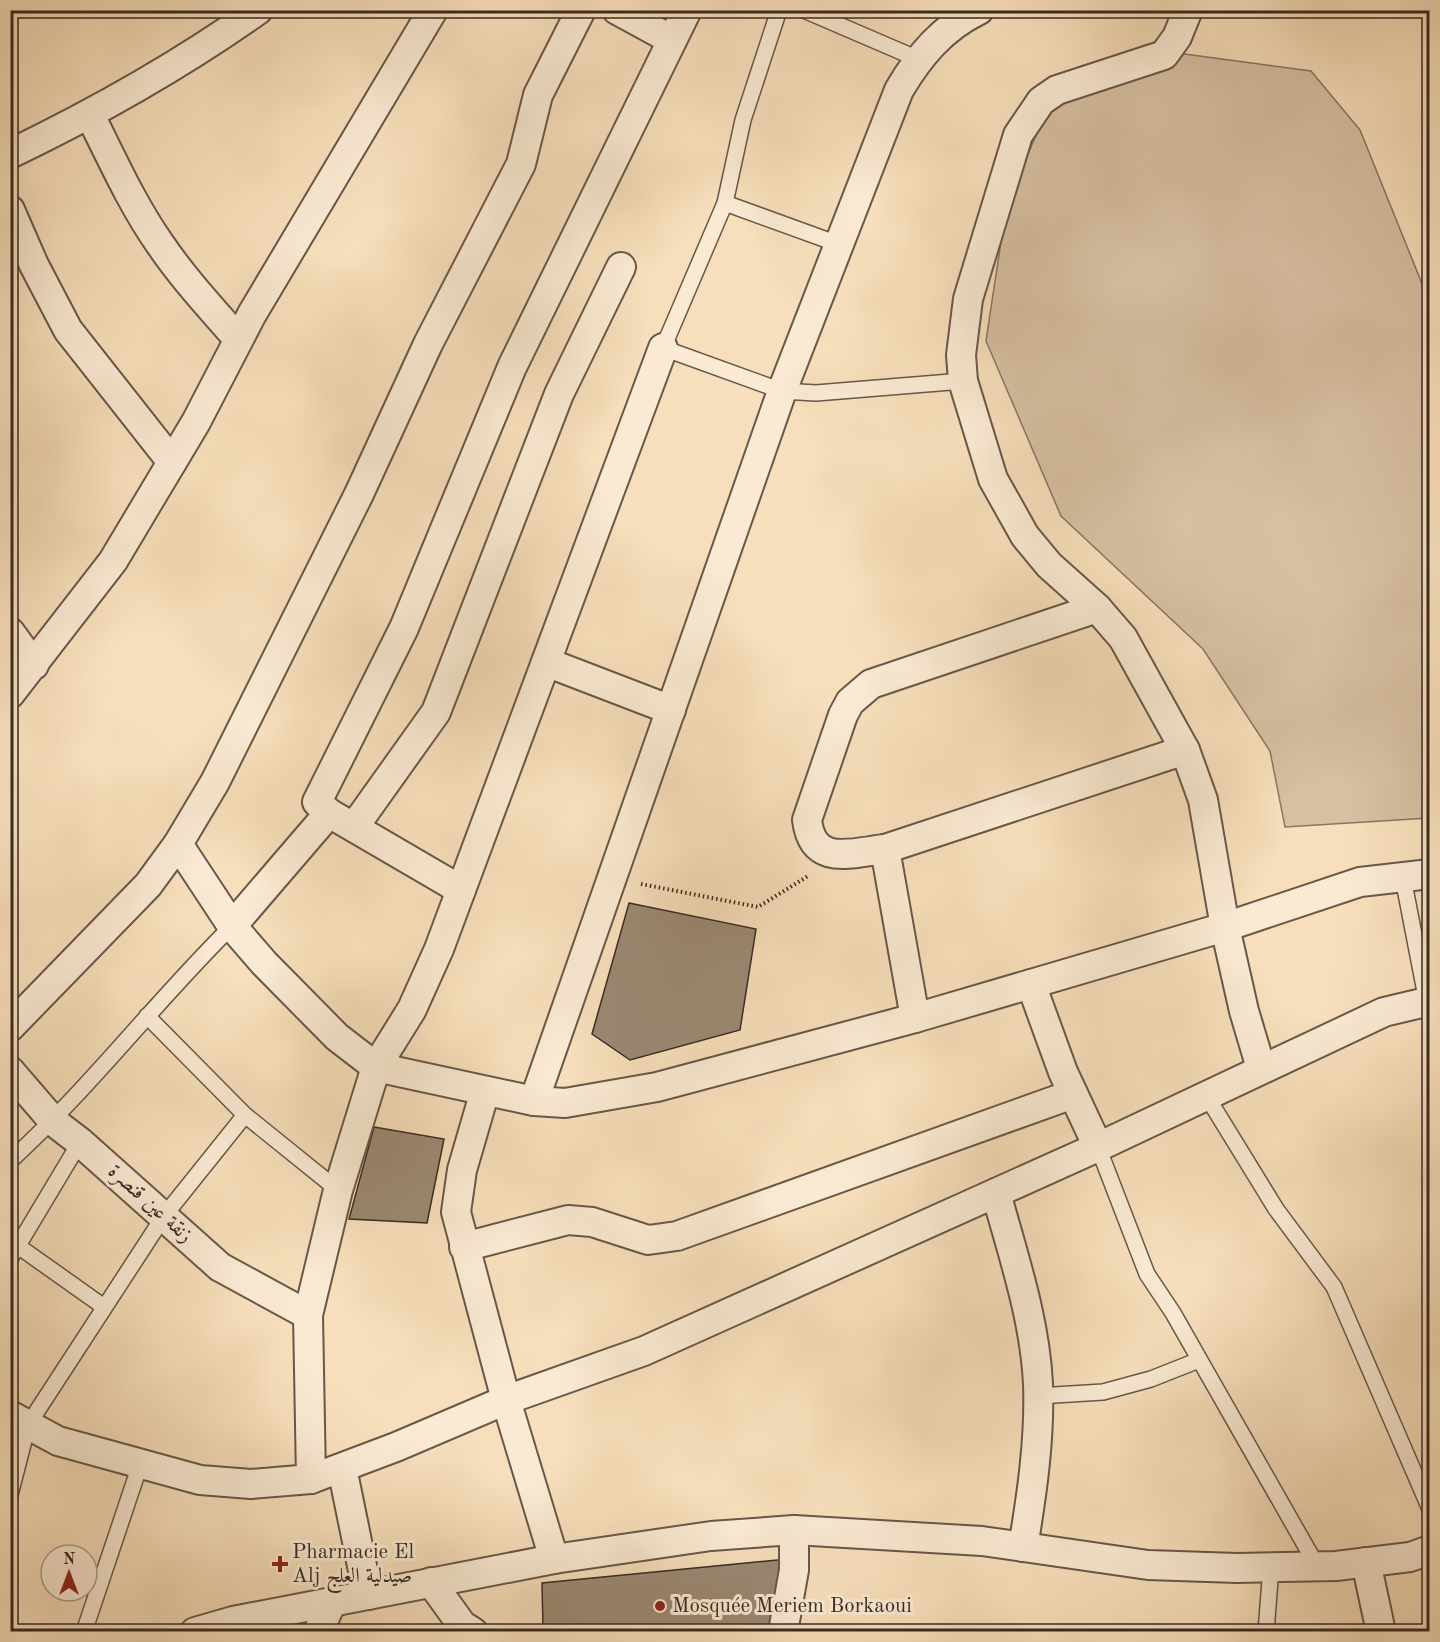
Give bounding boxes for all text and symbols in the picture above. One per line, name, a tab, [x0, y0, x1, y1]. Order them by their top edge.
street label: زنقة عين قنصرة	[102, 1161, 196, 1249]
place label: Pharmacie El Alj صيدلية العلج	[292, 1542, 415, 1594]
north arrow	[39, 1543, 99, 1603]
text: N	[63, 1552, 76, 1568]
marker: Pharmacie El Alj صيدلية العلج	[273, 1557, 287, 1571]
place label: Mosquée Meriem Borkaoui	[672, 1596, 912, 1617]
marker: Mosquée Meriem Borkaoui	[653, 1599, 667, 1613]

